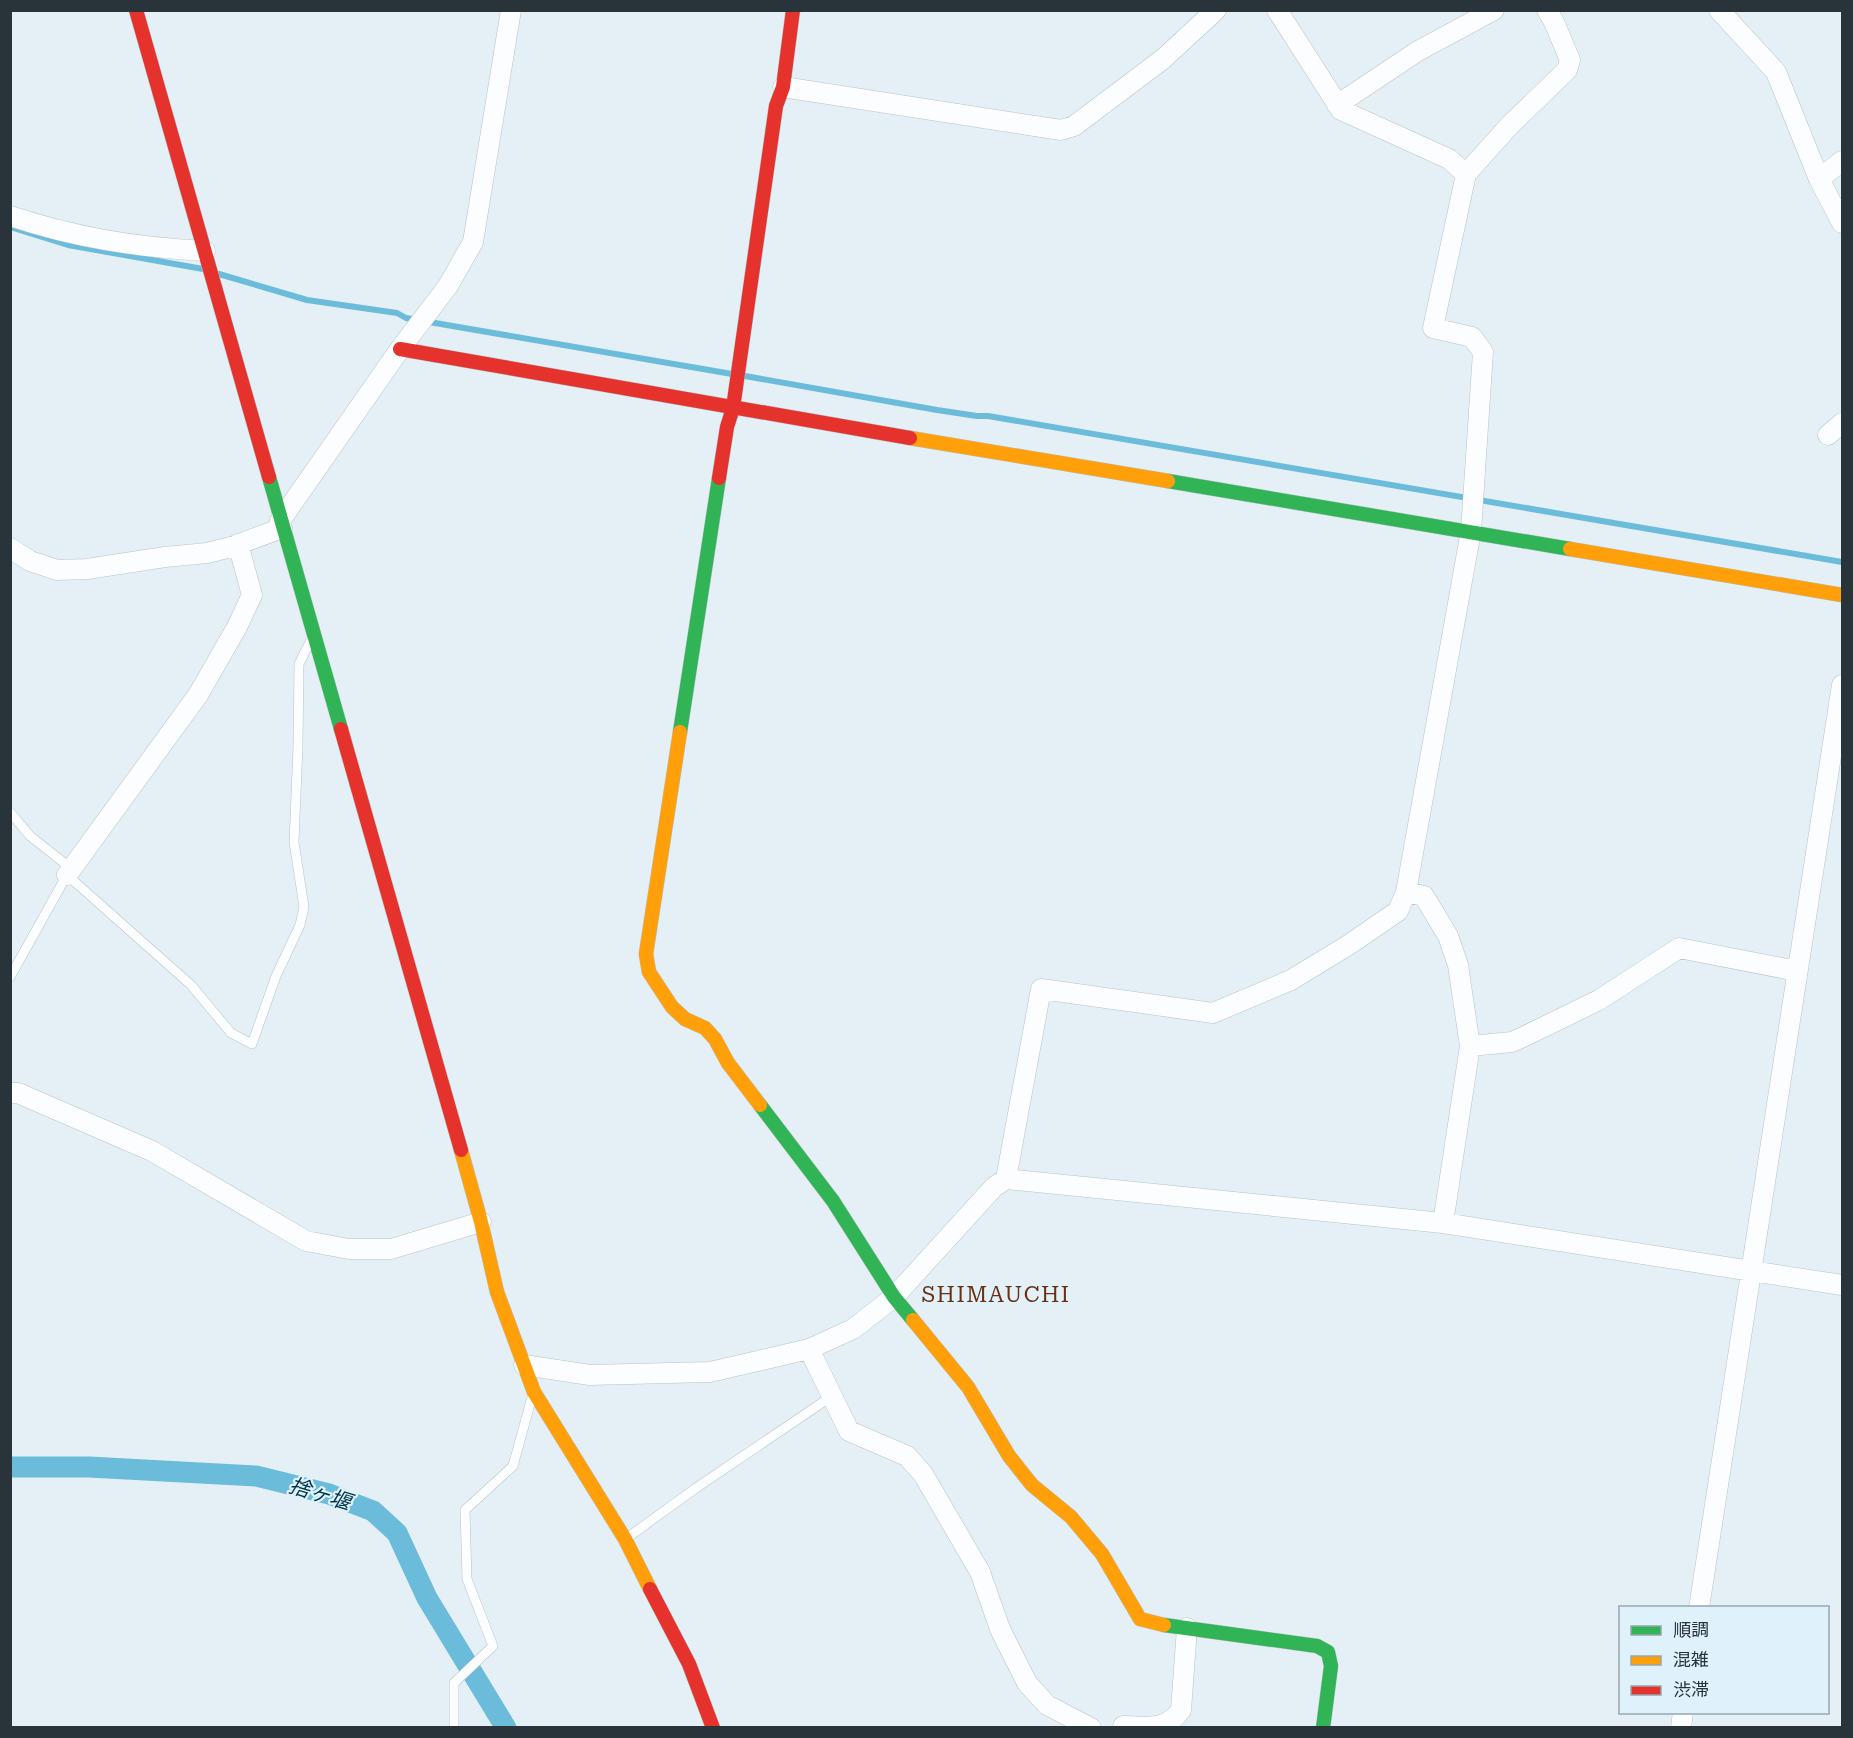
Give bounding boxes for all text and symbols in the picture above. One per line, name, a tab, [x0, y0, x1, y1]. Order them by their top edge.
district label: SHIMAUCHI	[921, 1282, 1071, 1307]
water label: 捨ヶ堰	[286, 1473, 357, 1516]
legend	[1619, 1606, 1829, 1714]
text: 順調	[1673, 1619, 1709, 1640]
text: 混雑	[1673, 1649, 1709, 1670]
text: 渋滞	[1673, 1679, 1709, 1700]

